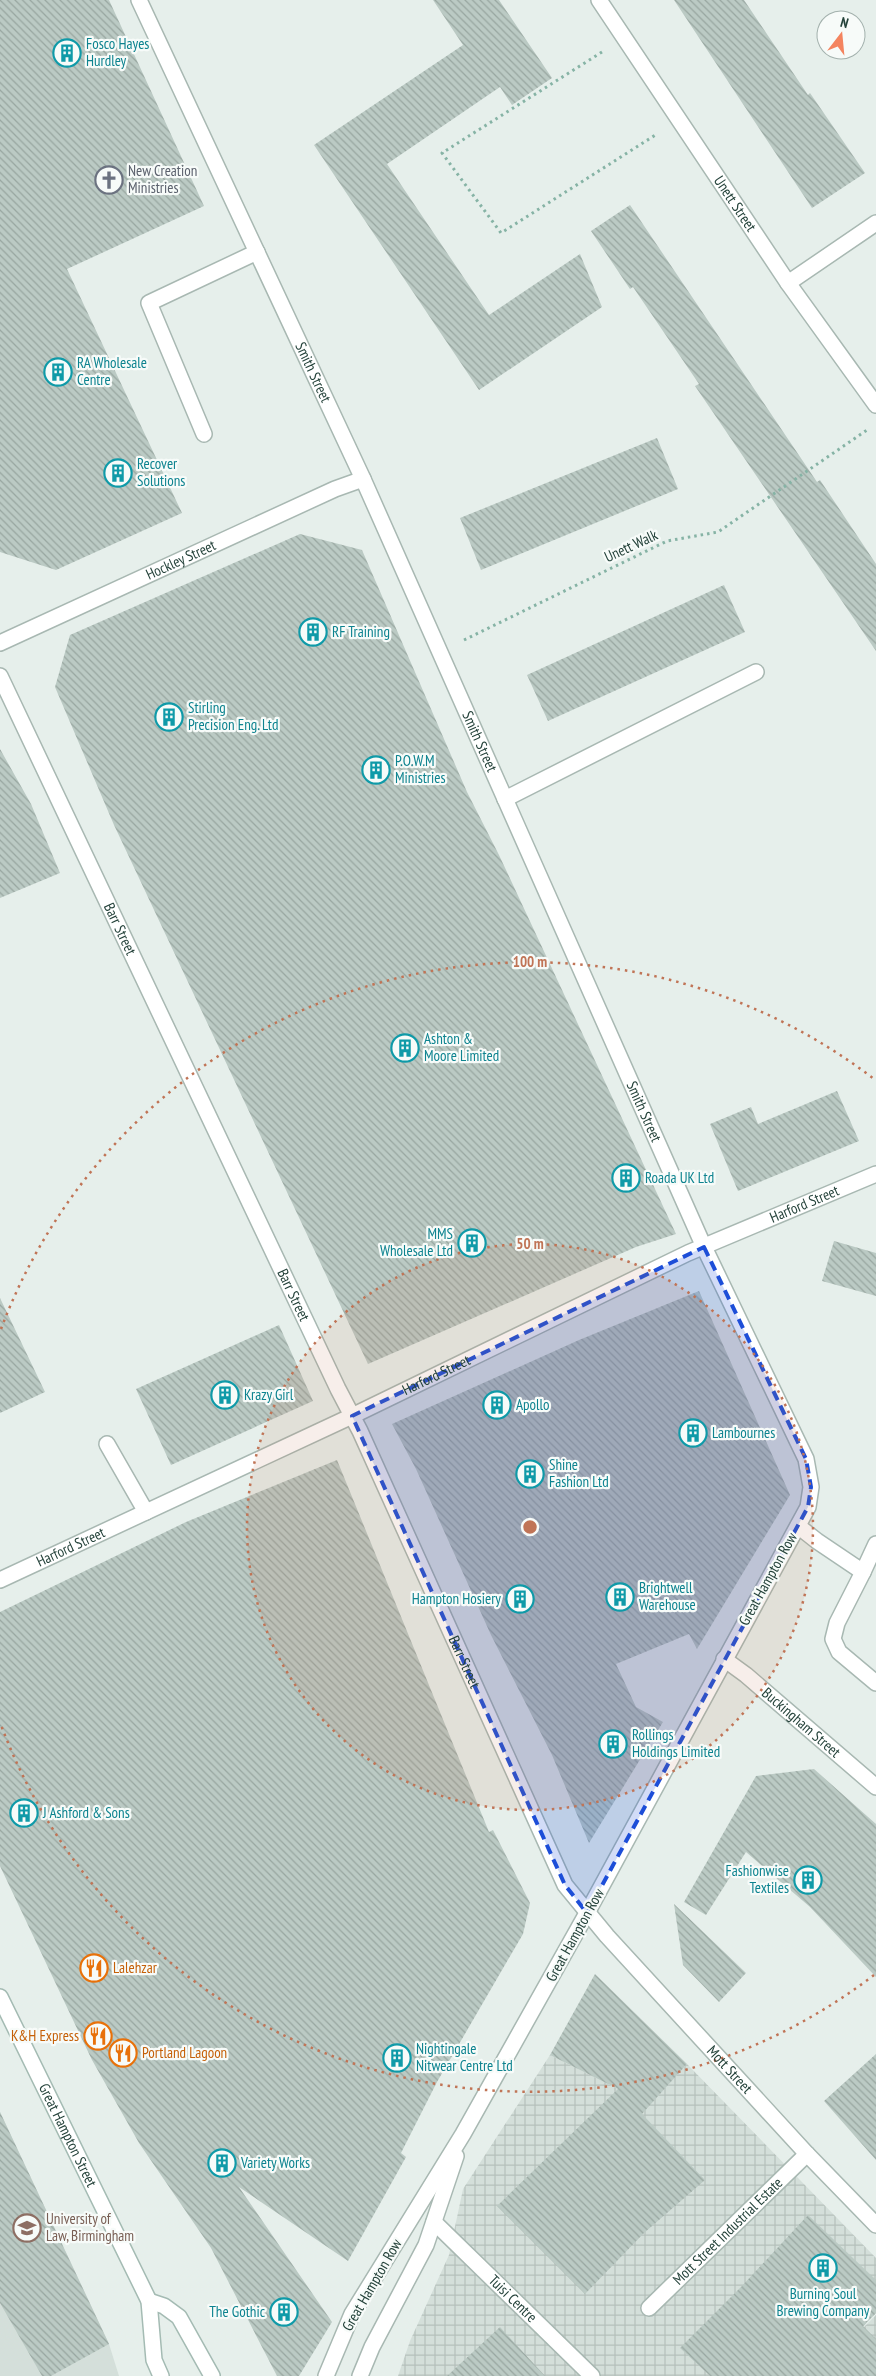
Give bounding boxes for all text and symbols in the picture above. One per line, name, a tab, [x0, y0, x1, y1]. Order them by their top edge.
north arrow	[816, 10, 866, 60]
text: N	[838, 13, 851, 32]
place label: Fosco Hayes Hurdley	[86, 34, 149, 70]
building icon: Fosco Hayes Hurdley	[52, 38, 82, 68]
place label: New Creation Ministries	[128, 161, 197, 197]
church icon: New Creation Ministries	[94, 165, 124, 195]
street label: Unett Street	[710, 172, 761, 235]
street label: Smith Street	[291, 339, 336, 405]
place label: RA Wholesale Centre	[77, 353, 147, 389]
building icon: RA Wholesale Centre	[43, 357, 73, 387]
place label: Recover Solutions	[137, 454, 185, 490]
building icon: Recover Solutions	[103, 458, 133, 488]
street label: Unett Walk	[601, 525, 661, 566]
street label: Hockley Street	[143, 535, 218, 584]
building icon: RF Training	[298, 617, 328, 647]
place label: RF Training	[332, 622, 390, 641]
place label: Stirling Precision Eng. Ltd	[188, 698, 278, 734]
building icon: Stirling Precision Eng. Ltd	[154, 702, 184, 732]
street label: Smith Street	[458, 708, 502, 775]
place label: P.O.W.M Ministries	[395, 751, 445, 787]
building icon: P.O.W.M Ministries	[361, 755, 391, 785]
street label: Barr Street	[100, 900, 141, 958]
text: 100 m	[513, 952, 547, 971]
place label: Ashton & Moore Limited	[424, 1029, 499, 1065]
building icon: Ashton & Moore Limited	[390, 1033, 420, 1063]
street label: Smith Street	[623, 1078, 666, 1145]
building icon: Roada UK Ltd	[611, 1163, 641, 1193]
place label: Roada UK Ltd	[645, 1168, 714, 1187]
street label: Harford Street	[767, 1181, 842, 1227]
place label: MMS Wholesale Ltd	[380, 1224, 453, 1260]
building icon: MMS Wholesale Ltd	[457, 1228, 487, 1258]
text: 50 m	[516, 1234, 544, 1253]
street label: Barr Street	[273, 1266, 314, 1324]
street label: Harford Street	[399, 1350, 473, 1399]
building icon: Krazy Girl	[210, 1380, 240, 1410]
place label: Krazy Girl	[244, 1385, 294, 1404]
building icon: Apollo	[482, 1390, 512, 1420]
place label: Apollo	[516, 1395, 550, 1414]
building icon: Lambournes	[678, 1418, 708, 1448]
place label: Lambournes	[712, 1423, 775, 1442]
place label: Shine Fashion Ltd	[549, 1455, 609, 1491]
building icon: Shine Fashion Ltd	[515, 1459, 545, 1489]
centre of rings	[521, 1518, 539, 1536]
street label: Harford Street	[33, 1523, 108, 1571]
street label: Great Hampton Row	[734, 1529, 801, 1629]
place label: Brightwell Warehouse	[639, 1578, 696, 1614]
building icon: Brightwell Warehouse	[605, 1582, 635, 1612]
building icon: Hampton Hosiery	[505, 1584, 535, 1614]
place label: Hampton Hosiery	[412, 1589, 501, 1608]
street label: Barr Street	[445, 1633, 485, 1691]
street label: Buckingham Street	[758, 1683, 845, 1761]
place label: Rollings Holdings Limited	[632, 1725, 720, 1761]
building icon: Rollings Holdings Limited	[598, 1729, 628, 1759]
building icon: J Ashford & Sons	[9, 1798, 39, 1828]
place label: J Ashford & Sons	[42, 1803, 130, 1822]
place label: Fashionwise Textiles	[725, 1861, 789, 1897]
building icon: Fashionwise Textiles	[793, 1865, 823, 1895]
street label: Great Hampton Row	[541, 1885, 608, 1985]
restaurant icon: Lalehzar	[79, 1953, 109, 1983]
place label: Lalehzar	[113, 1958, 158, 1977]
restaurant icon: K&H Express	[83, 2021, 113, 2051]
place label: K&H Express	[11, 2026, 79, 2045]
restaurant icon: Portland Lagoon	[108, 2038, 138, 2068]
place label: Nightingale Nitwear Centre Ltd	[416, 2039, 513, 2075]
street label: Mott Street	[703, 2041, 757, 2097]
place label: Portland Lagoon	[142, 2043, 227, 2062]
building icon: Nightingale Nitwear Centre Ltd	[382, 2043, 412, 2073]
street label: Great Hampton Street	[35, 2080, 102, 2190]
building icon: Variety Works	[207, 2148, 237, 2178]
place label: Variety Works	[240, 2153, 310, 2172]
street label: Mott Street Industrial Estate	[668, 2173, 786, 2289]
place label: University of Law, Birmingham	[46, 2209, 134, 2245]
school or university icon: University of Law, Birmingham	[12, 2213, 42, 2243]
street label: Great Hampton Row	[337, 2235, 406, 2334]
building icon: Burning Soul Brewing Company	[808, 2253, 838, 2283]
street label: Tuisi Centre	[485, 2271, 541, 2326]
place label: Burning Soul Brewing Company	[776, 2284, 870, 2320]
building icon: The Gothic	[269, 2297, 299, 2327]
place label: The Gothic	[209, 2302, 266, 2321]

